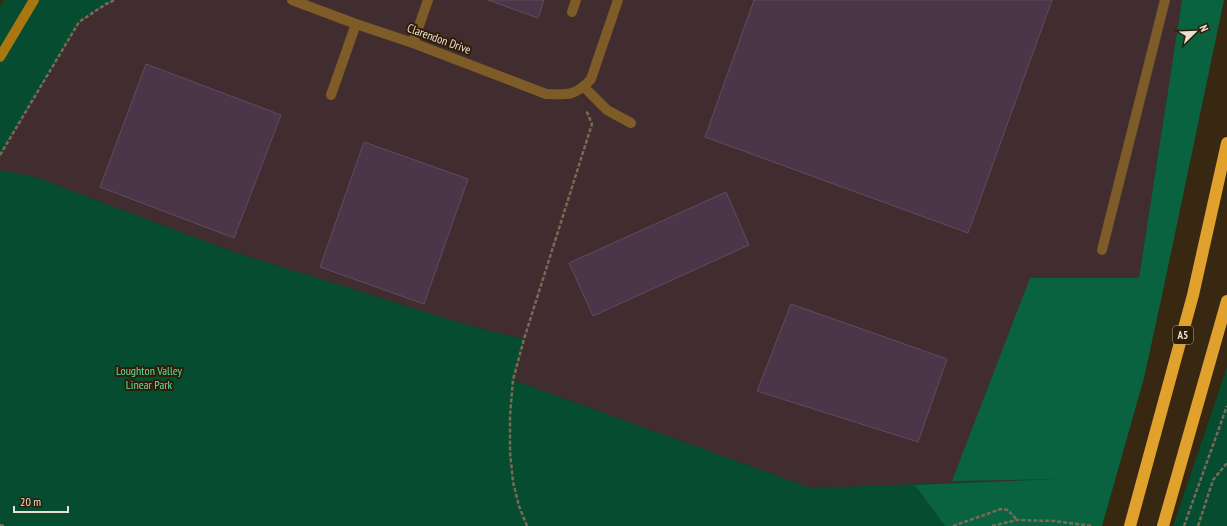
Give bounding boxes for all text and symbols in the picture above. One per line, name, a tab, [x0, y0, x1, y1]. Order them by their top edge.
north arrow	[1175, 12, 1215, 52]
street label: Clarendon Drive	[405, 20, 473, 57]
text: N	[1197, 23, 1212, 34]
road number: A5	[1173, 326, 1193, 344]
park label: Loughton Valley Linear Park	[116, 363, 182, 392]
scale bar	[14, 488, 68, 514]
text: 20 m	[20, 494, 41, 509]

